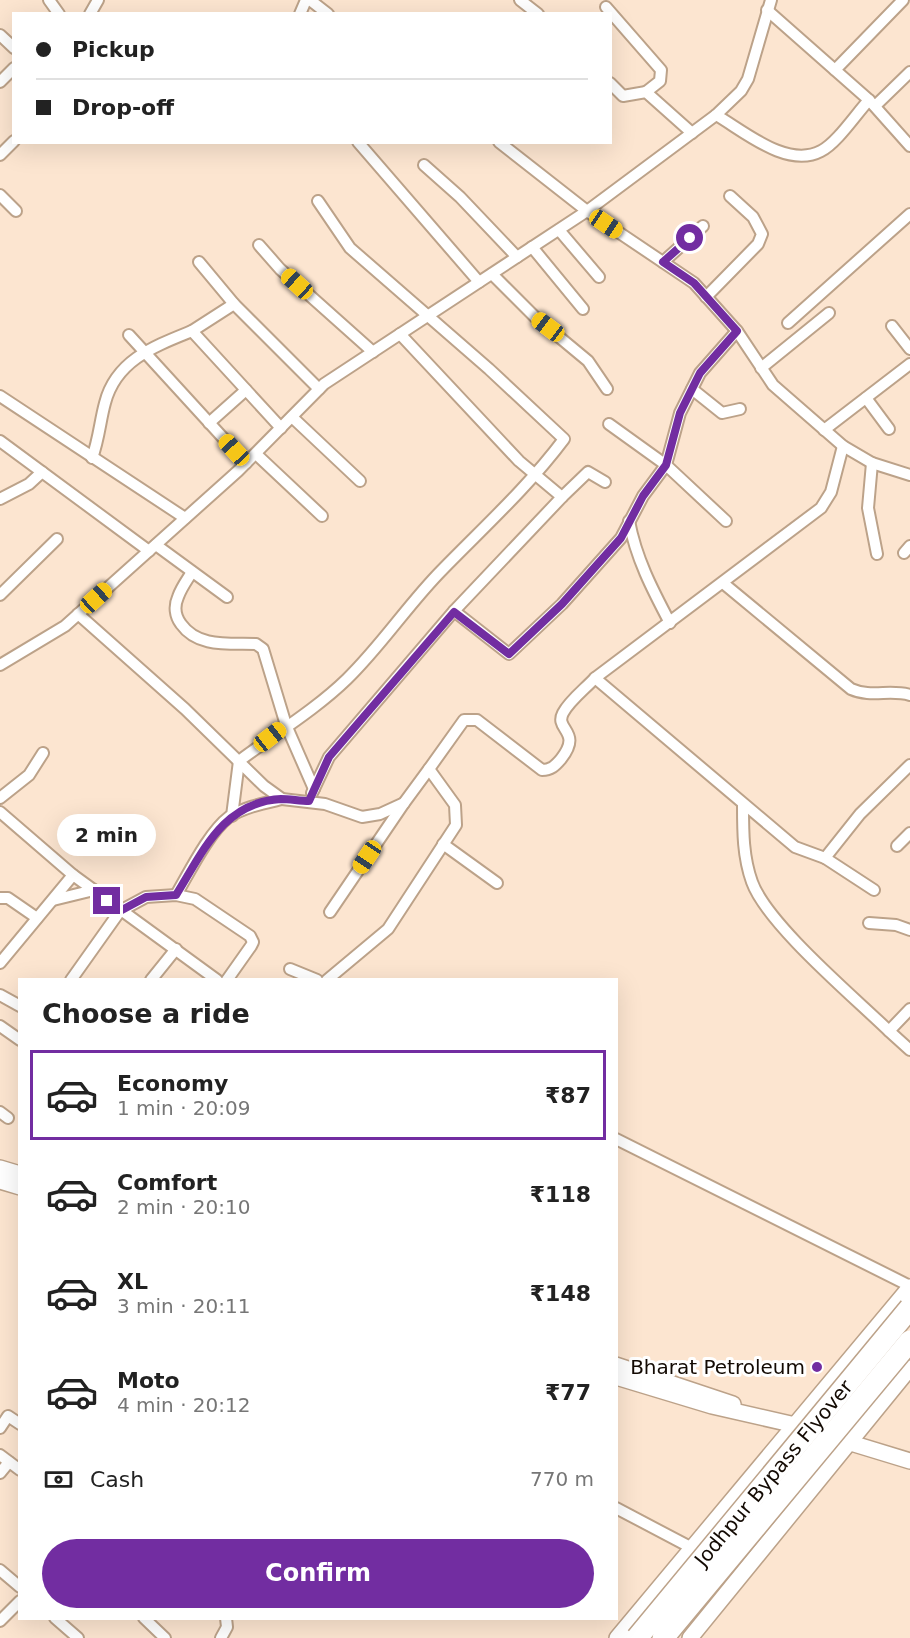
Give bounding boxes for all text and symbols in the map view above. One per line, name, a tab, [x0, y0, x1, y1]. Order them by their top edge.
text: Pickup	[72, 37, 155, 62]
text: Drop-off	[72, 95, 174, 120]
car	[586, 206, 626, 242]
route start	[676, 224, 703, 251]
car	[278, 265, 316, 303]
car	[528, 309, 568, 345]
car	[215, 431, 253, 469]
car	[77, 579, 115, 617]
car	[250, 719, 290, 755]
callout: 2 min	[57, 814, 156, 856]
text: 2 min	[75, 823, 138, 847]
car	[349, 837, 385, 877]
route end	[93, 887, 120, 914]
text: Choose a ride	[42, 998, 250, 1029]
icon: car	[45, 1068, 99, 1122]
text: Economy	[117, 1071, 228, 1096]
text: ₹87	[545, 1083, 591, 1108]
text: 1 min · 20:09	[117, 1096, 251, 1120]
icon: car	[45, 1167, 99, 1221]
text: Comfort	[117, 1170, 217, 1195]
text: ₹118	[530, 1182, 591, 1207]
text: 2 min · 20:10	[117, 1195, 251, 1219]
icon: car	[45, 1266, 99, 1320]
text: XL	[117, 1269, 148, 1294]
text: ₹148	[530, 1281, 591, 1306]
text: 3 min · 20:11	[117, 1294, 251, 1318]
place label: Bharat Petroleum	[630, 1355, 805, 1379]
marker: Bharat Petroleum	[810, 1360, 824, 1374]
icon: car	[45, 1365, 99, 1419]
text: Moto	[117, 1368, 180, 1393]
street label: Jodhpur Bypass Flyover	[688, 1374, 858, 1573]
text: ₹77	[545, 1380, 591, 1405]
text: 4 min · 20:12	[117, 1393, 251, 1417]
icon: cash	[42, 1463, 75, 1496]
text: Cash	[90, 1467, 144, 1492]
text: 770 m	[530, 1467, 594, 1491]
button: Confirm	[42, 1539, 594, 1608]

